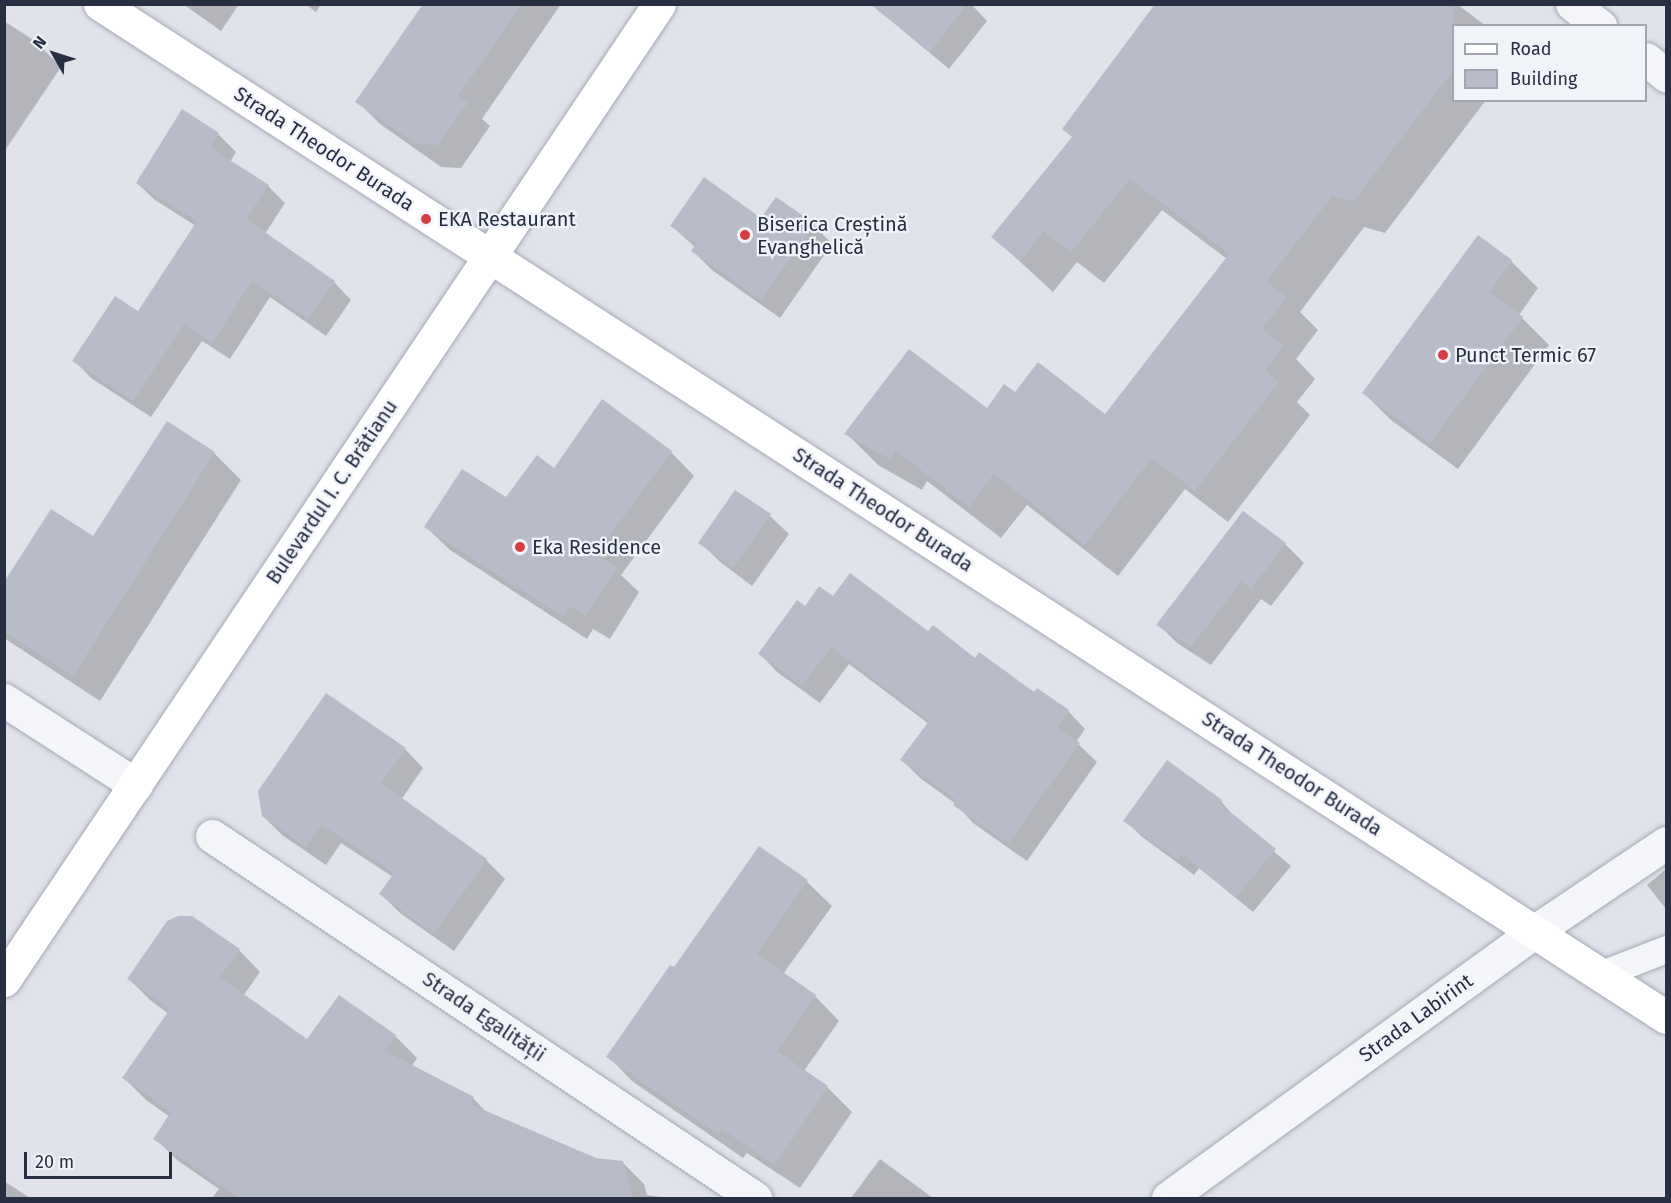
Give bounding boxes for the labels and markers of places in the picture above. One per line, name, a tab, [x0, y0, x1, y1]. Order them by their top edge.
place label: EKA Restaurant	[438, 207, 576, 231]
marker: EKA Restaurant	[419, 212, 433, 226]
place label: Biserica Creștină Evanghelică	[757, 212, 908, 259]
marker: Biserica Creștină Evanghelică	[738, 228, 752, 242]
place label: Punct Termic 67	[1455, 343, 1596, 367]
marker: Punct Termic 67	[1436, 348, 1450, 362]
place label: Eka Residence	[532, 535, 661, 559]
marker: Eka Residence	[513, 540, 527, 554]

